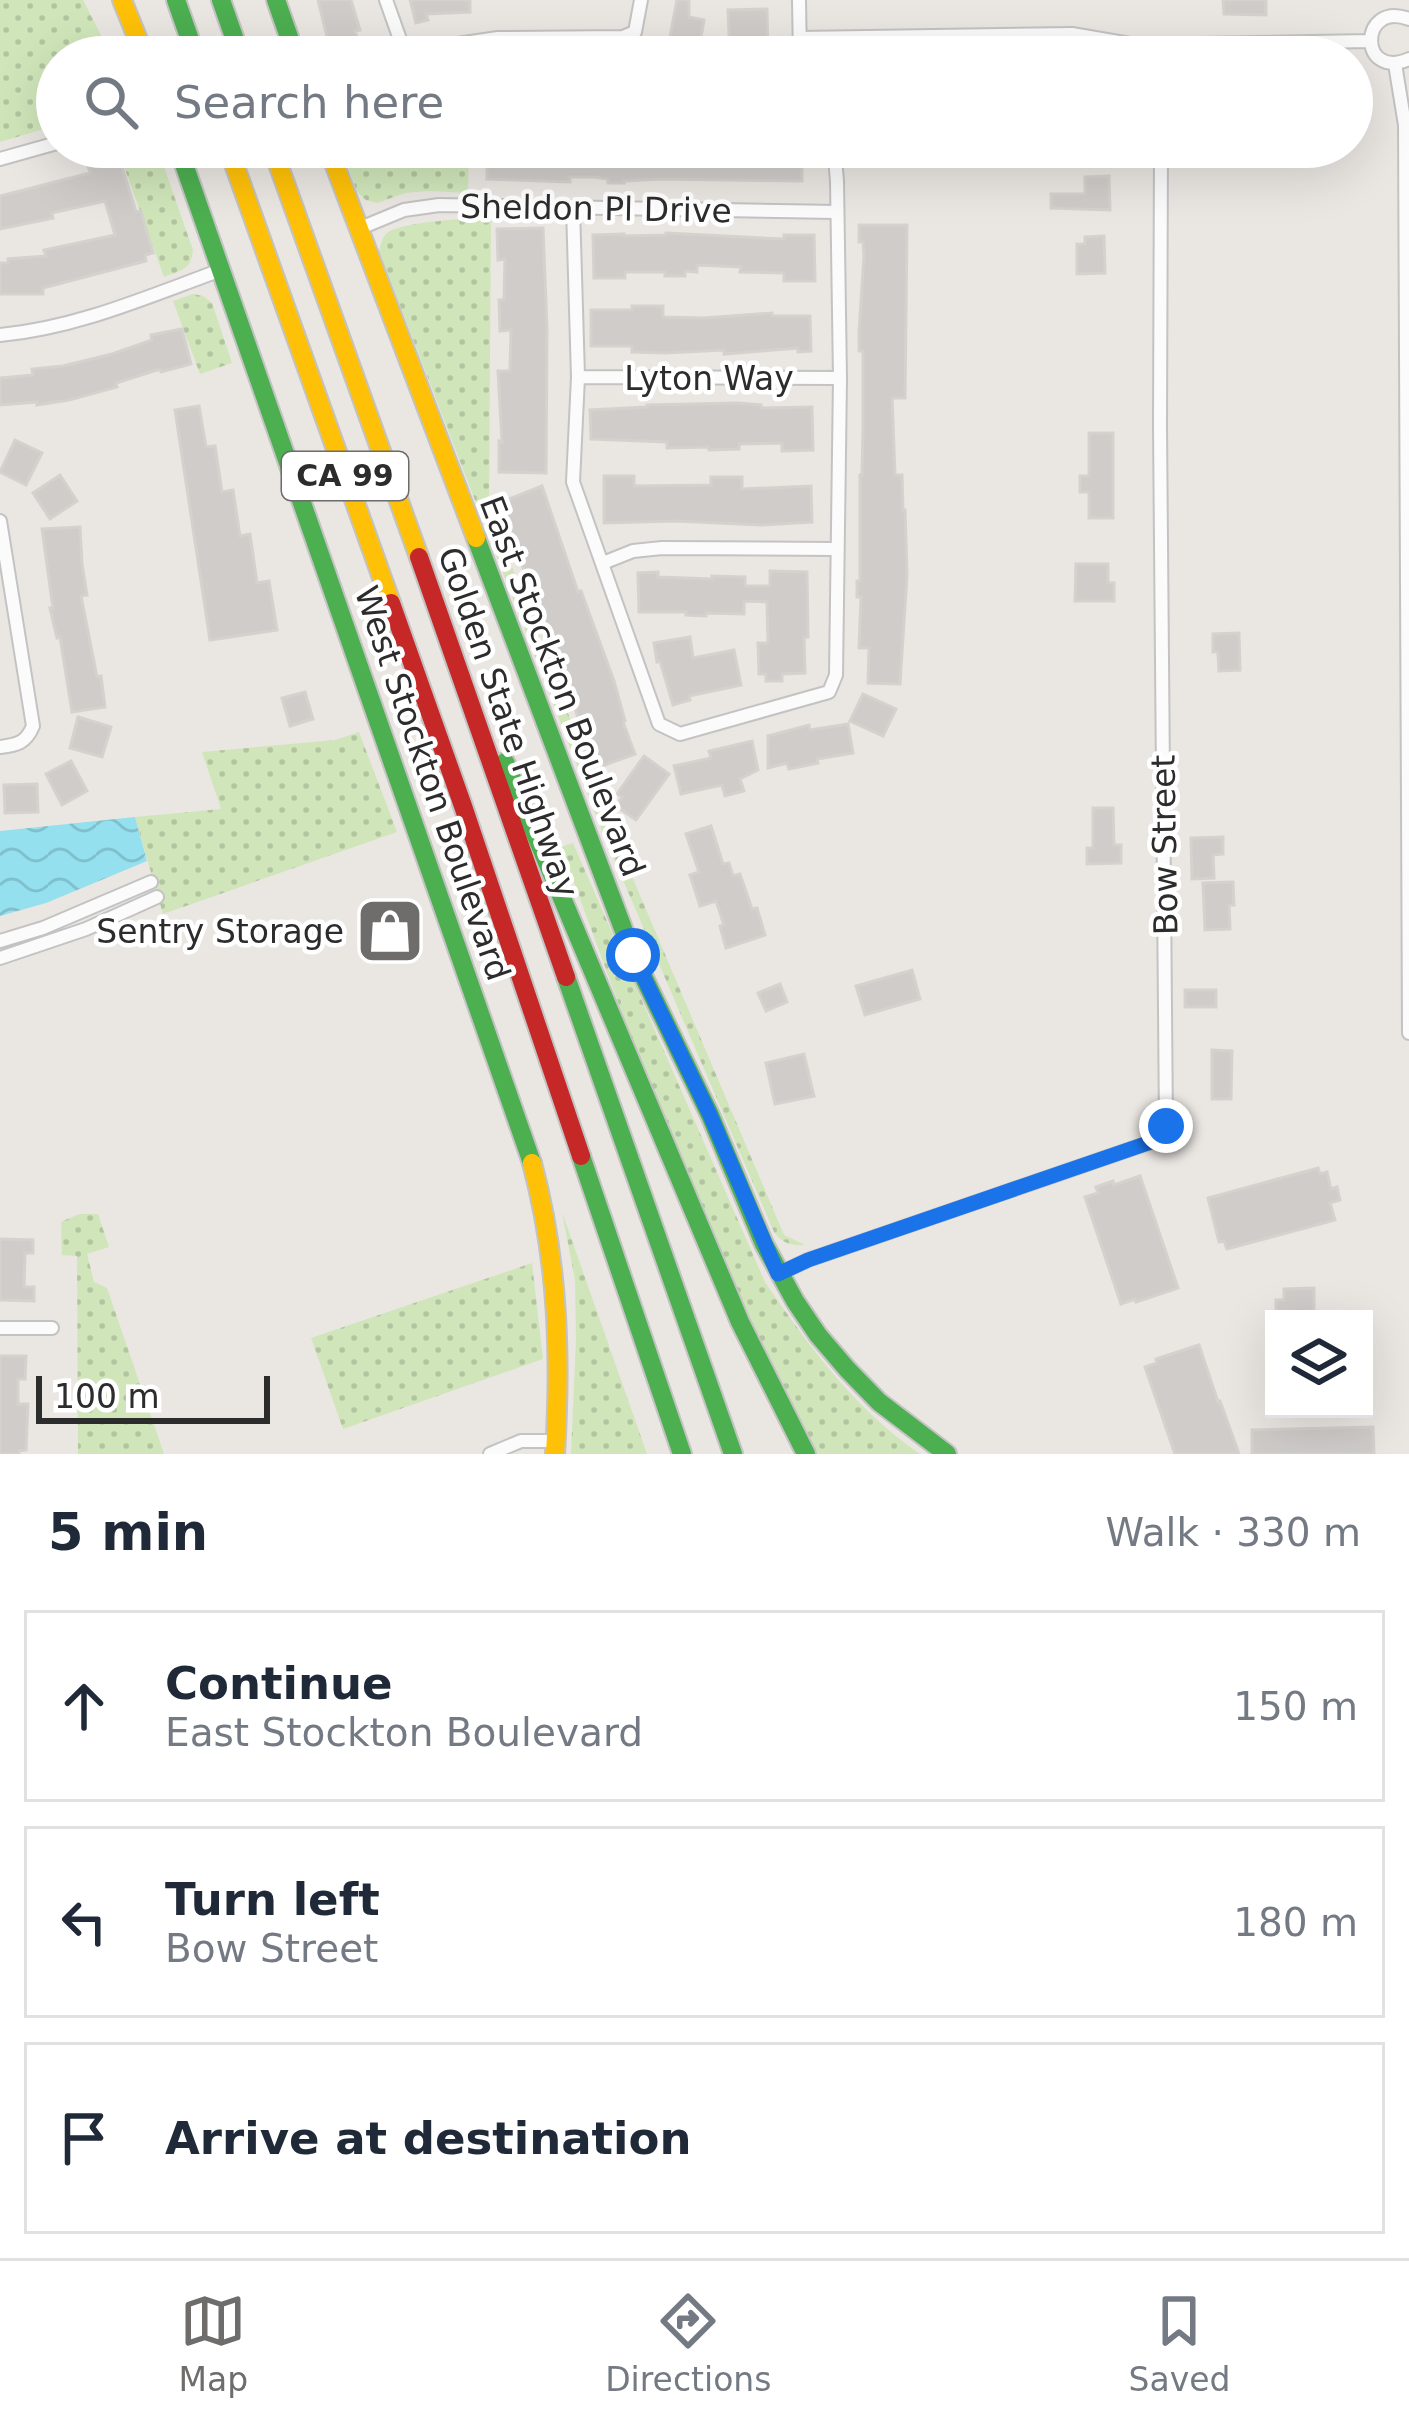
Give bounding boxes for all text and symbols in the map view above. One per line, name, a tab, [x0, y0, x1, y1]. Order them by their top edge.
search box	[36, 36, 1373, 168]
icon: search	[78, 69, 144, 135]
text: Search here	[174, 76, 444, 129]
street label: Sheldon Pl Drive	[460, 187, 732, 230]
street label: Lyton Way	[624, 359, 794, 398]
road number: CA 99	[282, 452, 408, 500]
street label: East Stockton Boulevard	[472, 490, 653, 882]
street label: Golden State Highway	[430, 542, 587, 902]
street label: West Stockton Boulevard	[347, 581, 518, 985]
street label: Bow Street	[1143, 754, 1186, 936]
shop icon: Sentry Storage	[355, 896, 425, 966]
place label: Sentry Storage	[96, 912, 344, 951]
route start	[606, 928, 660, 982]
route end	[1139, 1099, 1193, 1153]
map controls	[1265, 1310, 1373, 1418]
button: layers	[1265, 1310, 1373, 1418]
scale bar	[36, 1370, 270, 1423]
text: 100 m	[54, 1377, 160, 1416]
text: 5 min	[48, 1503, 208, 1562]
text: Walk · 330 m	[1106, 1510, 1361, 1555]
text: Continue	[165, 1657, 393, 1710]
icon: ahead	[51, 1673, 117, 1739]
text: 150 m	[1233, 1684, 1358, 1729]
text: East Stockton Boulevard	[165, 1710, 643, 1755]
text: Turn left	[165, 1873, 380, 1926]
icon: left	[51, 1889, 117, 1955]
text: 180 m	[1233, 1900, 1358, 1945]
text: Bow Street	[165, 1926, 378, 1971]
icon: arrive	[51, 2105, 117, 2171]
text: Arrive at destination	[165, 2112, 691, 2165]
tab: Map	[179, 2288, 248, 2399]
tab: Directions	[605, 2288, 771, 2399]
tab: Saved	[1129, 2288, 1230, 2399]

